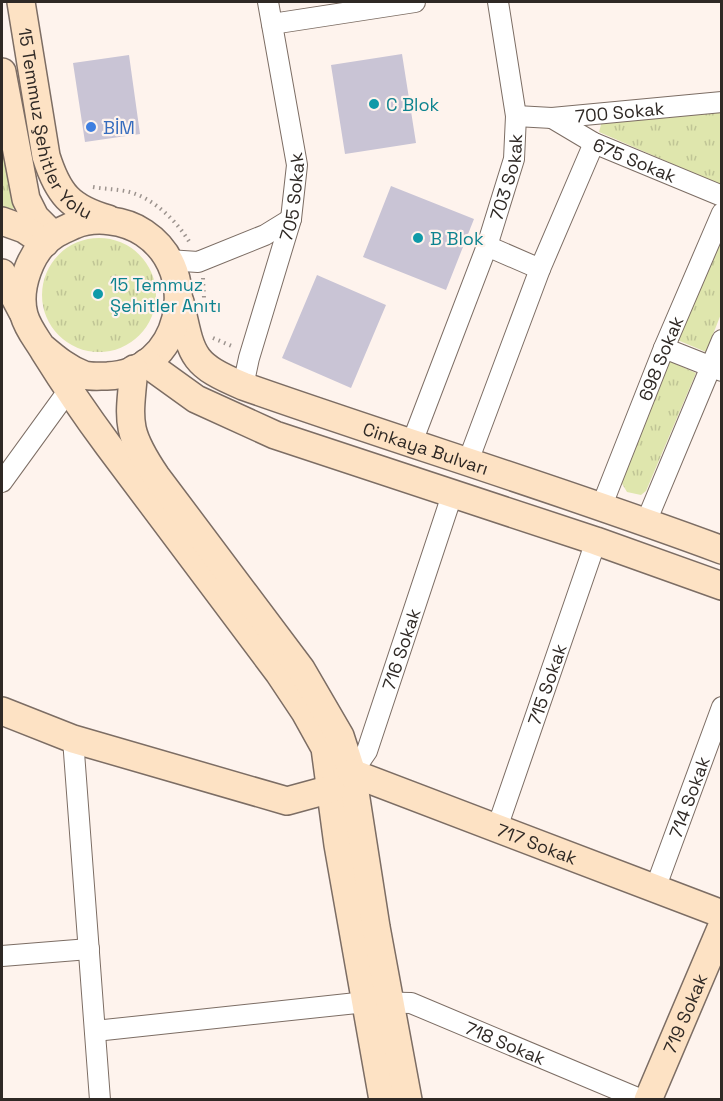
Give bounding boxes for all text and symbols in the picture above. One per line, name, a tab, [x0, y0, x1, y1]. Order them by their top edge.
street label: 15 Temmuz Şehitler Yolu	[14, 26, 96, 224]
place label: C Blok	[386, 93, 440, 116]
street label: 700 Sokak	[574, 96, 666, 127]
marker: C Blok	[367, 97, 381, 111]
place label: BİM	[103, 116, 135, 139]
marker: BİM	[84, 120, 98, 134]
street label: 675 Sokak	[590, 132, 680, 187]
street label: 703 Sokak	[484, 133, 527, 223]
street label: 705 Sokak	[274, 151, 309, 244]
place label: B Blok	[430, 227, 484, 250]
marker: B Blok	[411, 231, 425, 245]
place label: 15 Temmuz Şehitler Anıtı	[110, 273, 221, 317]
marker: 15 Temmuz Şehitler Anıtı	[91, 287, 105, 301]
street label: 698 Sokak	[633, 312, 688, 404]
street label: Cinkaya Bulvarı	[360, 416, 492, 479]
street label: 716 Sokak	[377, 605, 425, 693]
street label: 715 Sokak	[522, 640, 571, 728]
street label: 714 Sokak	[663, 753, 714, 841]
street label: 717 Sokak	[494, 818, 581, 869]
street label: 719 Sokak	[658, 970, 712, 1057]
street label: 718 Sokak	[462, 1016, 549, 1070]

